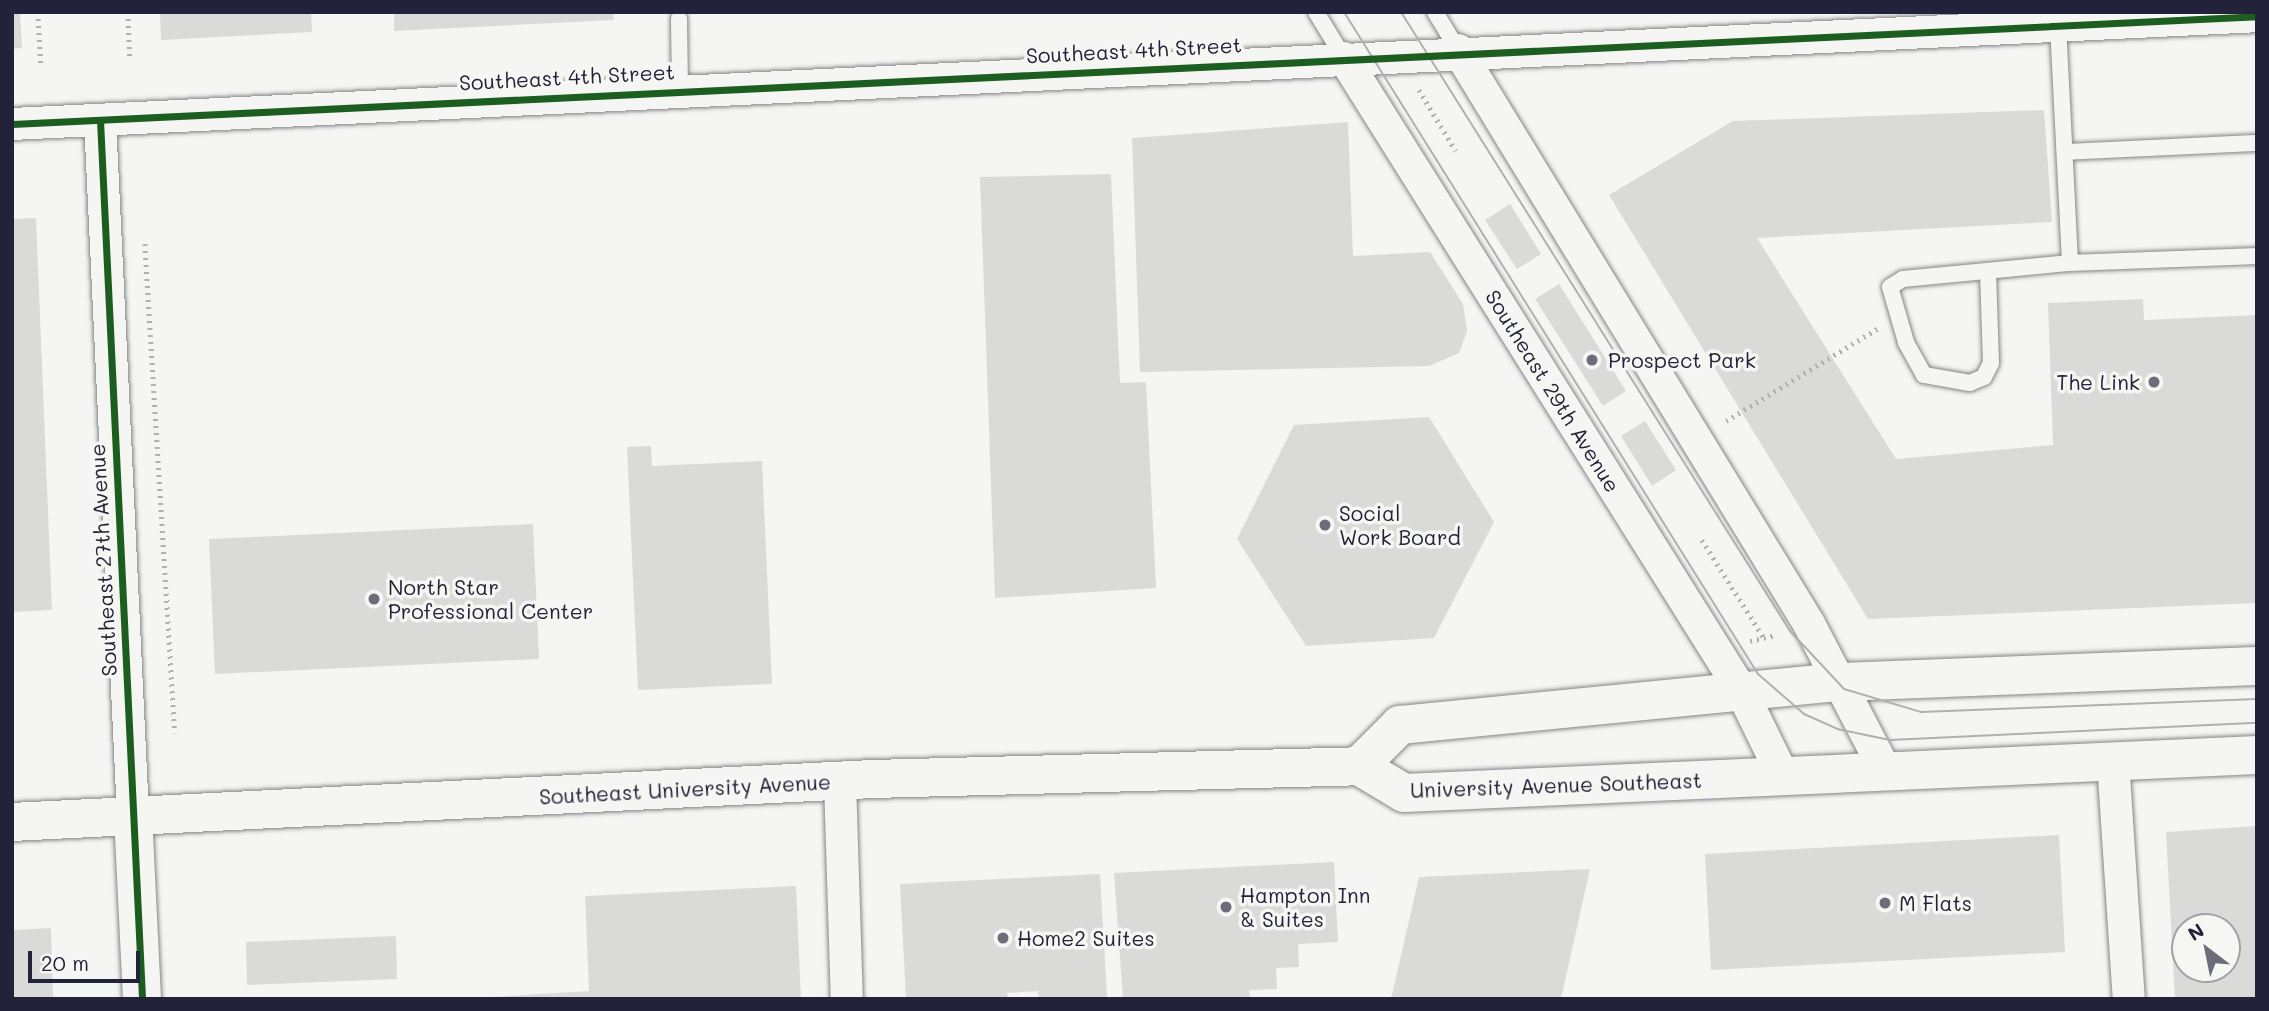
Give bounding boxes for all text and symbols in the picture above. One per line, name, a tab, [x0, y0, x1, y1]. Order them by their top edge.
street label: Southeast 4th Street	[1025, 32, 1243, 68]
street label: Southeast 4th Street	[458, 59, 676, 95]
street label: Southeast 29th Avenue	[1480, 285, 1626, 497]
place label: Prospect Park	[1608, 347, 1756, 373]
marker: Prospect Park	[1582, 350, 1602, 370]
place label: The Link	[2056, 369, 2140, 395]
marker: The Link	[2146, 374, 2162, 390]
street label: Southeast 27th Avenue	[84, 443, 122, 677]
place label: Social Work Board	[1339, 500, 1461, 550]
marker: Social Work Board	[1317, 517, 1333, 533]
place label: North Star Professional Center	[388, 574, 593, 624]
marker: North Star Professional Center	[366, 591, 382, 607]
street label: University Avenue Southeast	[1410, 767, 1702, 803]
street label: Southeast University Avenue	[539, 769, 831, 809]
place label: Hampton Inn & Suites	[1240, 882, 1370, 932]
place label: M Flats	[1899, 890, 1972, 916]
marker: M Flats	[1877, 895, 1893, 911]
marker: Hampton Inn & Suites	[1218, 899, 1234, 915]
north arrow	[2171, 913, 2241, 983]
text: N	[2183, 917, 2208, 946]
place label: Home2 Suites	[1017, 925, 1155, 951]
marker: Home2 Suites	[995, 930, 1011, 946]
scale bar	[32, 937, 144, 981]
text: 20 m	[41, 949, 89, 976]

